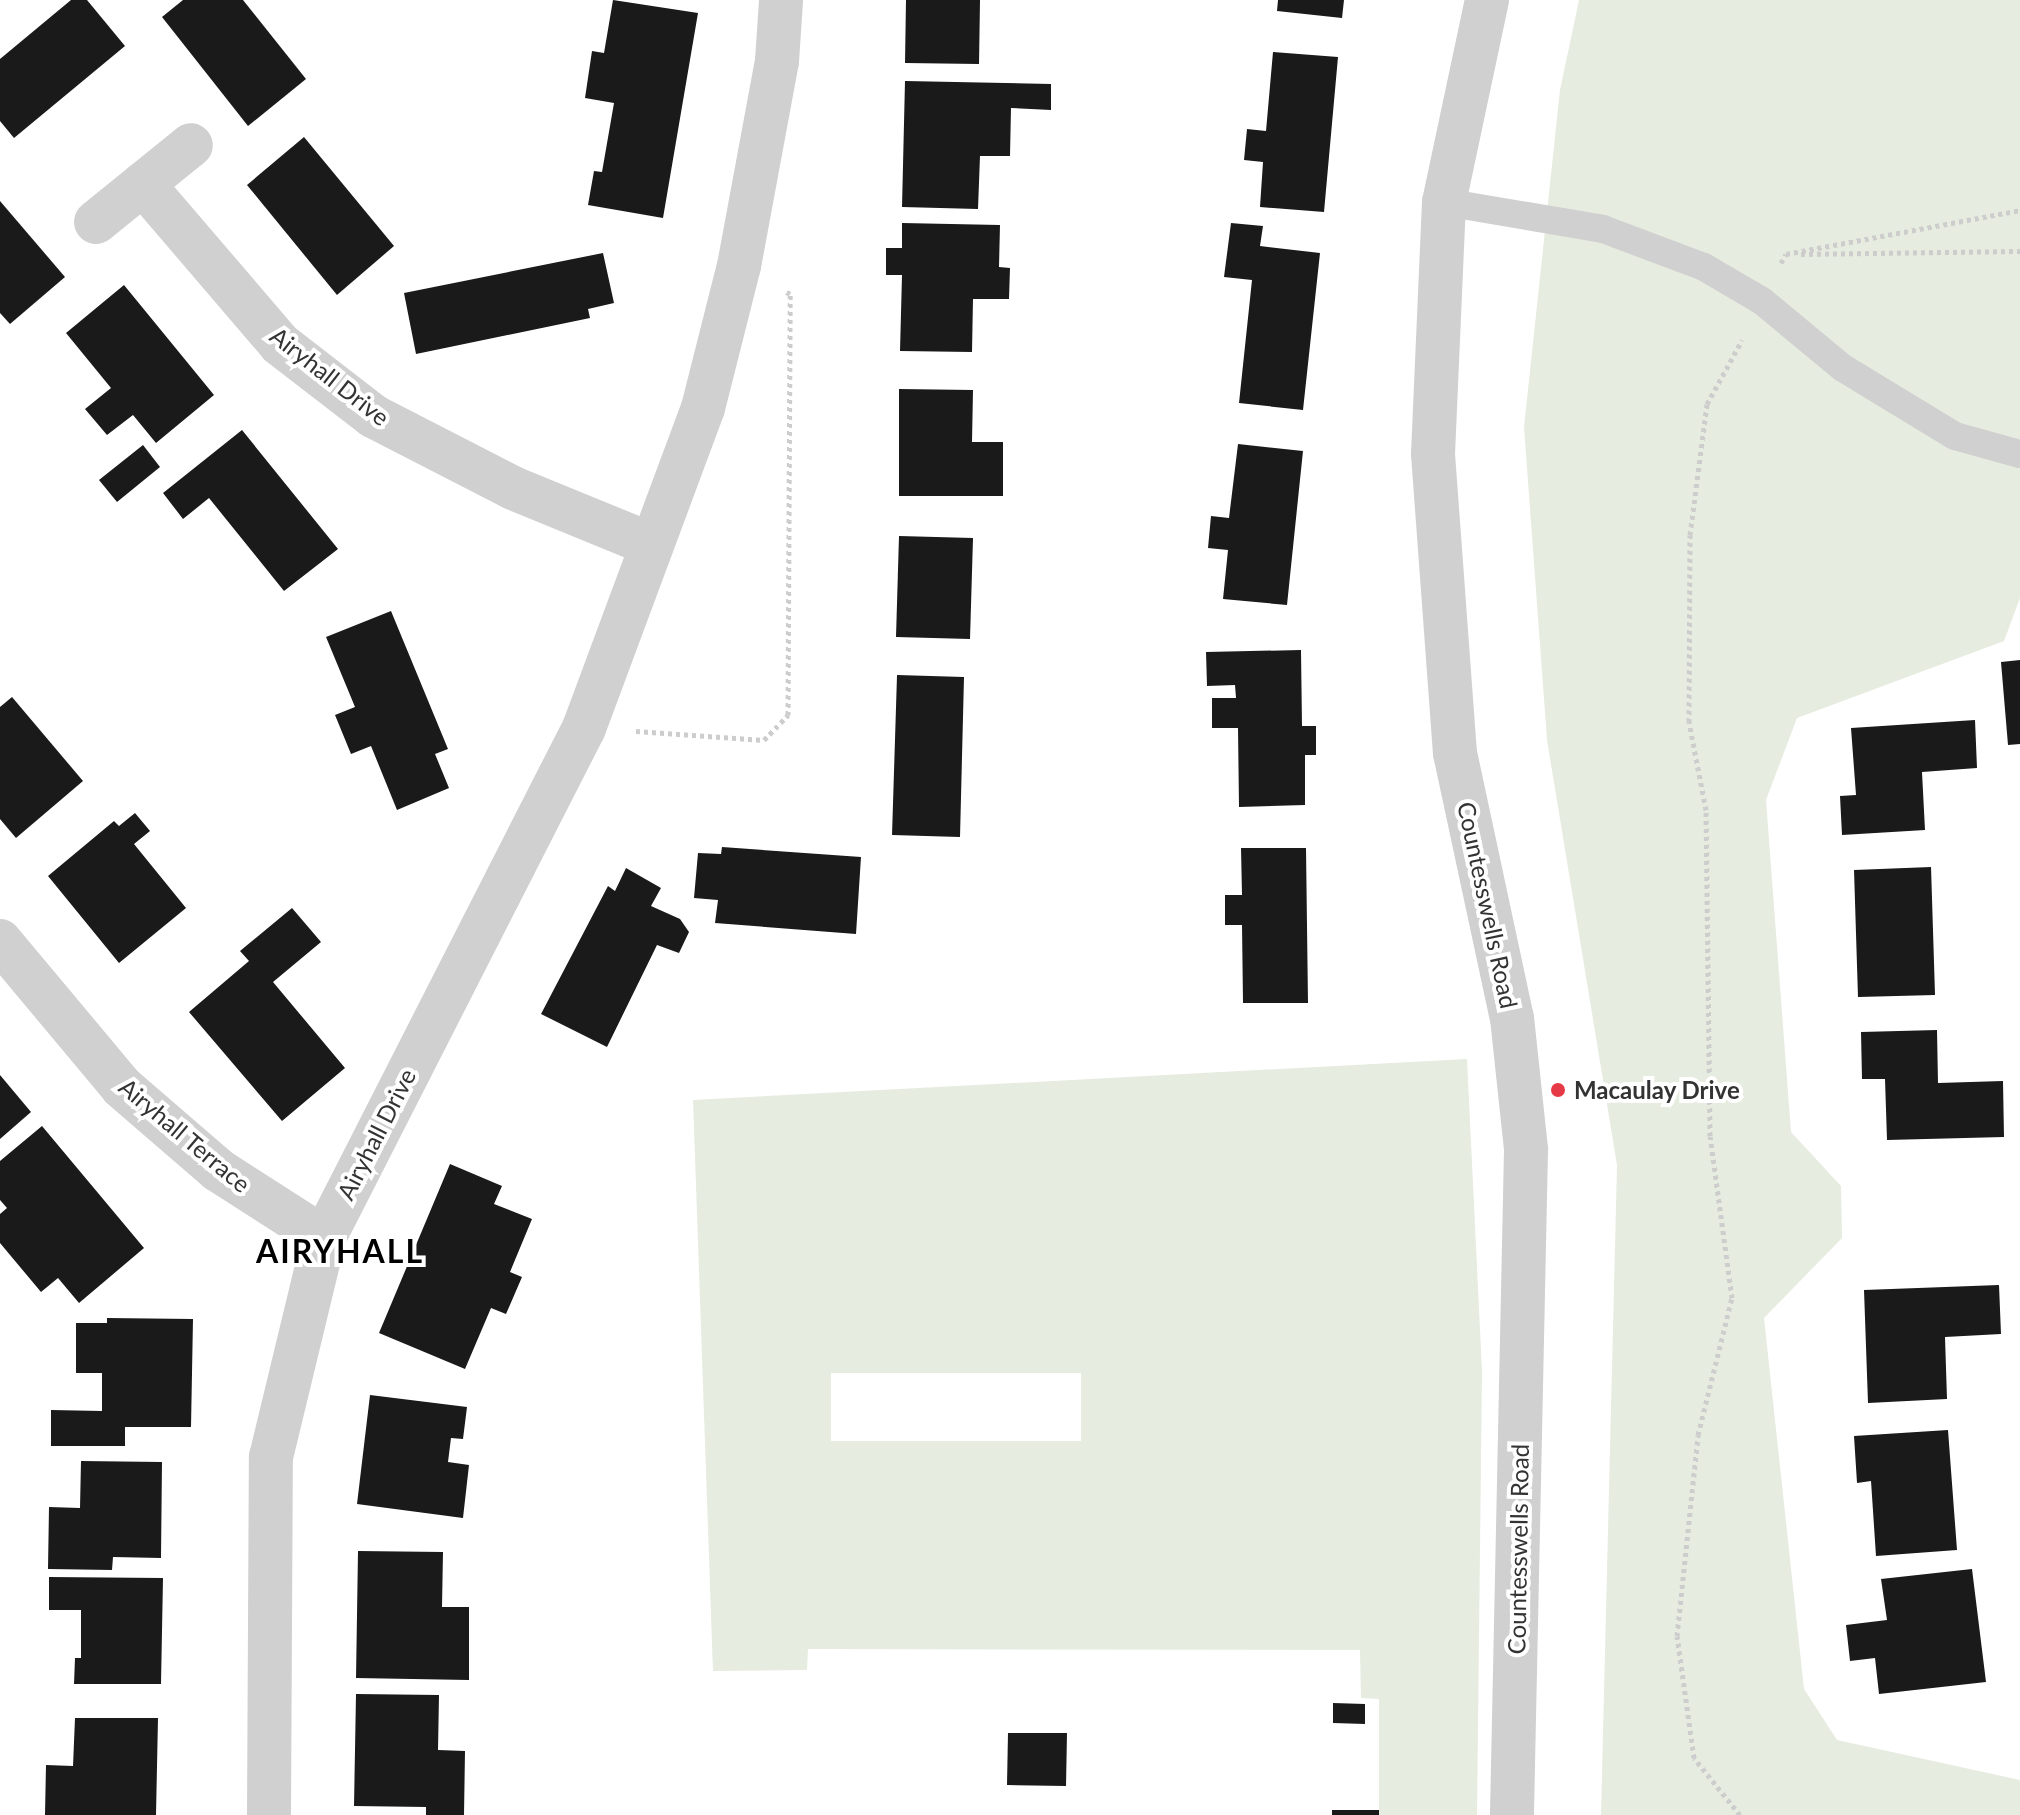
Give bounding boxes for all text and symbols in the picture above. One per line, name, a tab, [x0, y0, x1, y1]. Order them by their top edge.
street label: Airyhall Drive	[265, 321, 395, 431]
street label: Countesswells Road	[1452, 799, 1524, 1011]
street label: Airyhall Drive	[331, 1064, 421, 1204]
street label: Airyhall Terrace	[113, 1072, 257, 1198]
place label: Macaulay Drive	[1574, 1076, 1740, 1104]
marker: Macaulay Drive	[1549, 1081, 1567, 1099]
district label: AIRYHALL	[256, 1232, 424, 1270]
street label: Countesswells Road	[1502, 1444, 1534, 1654]

